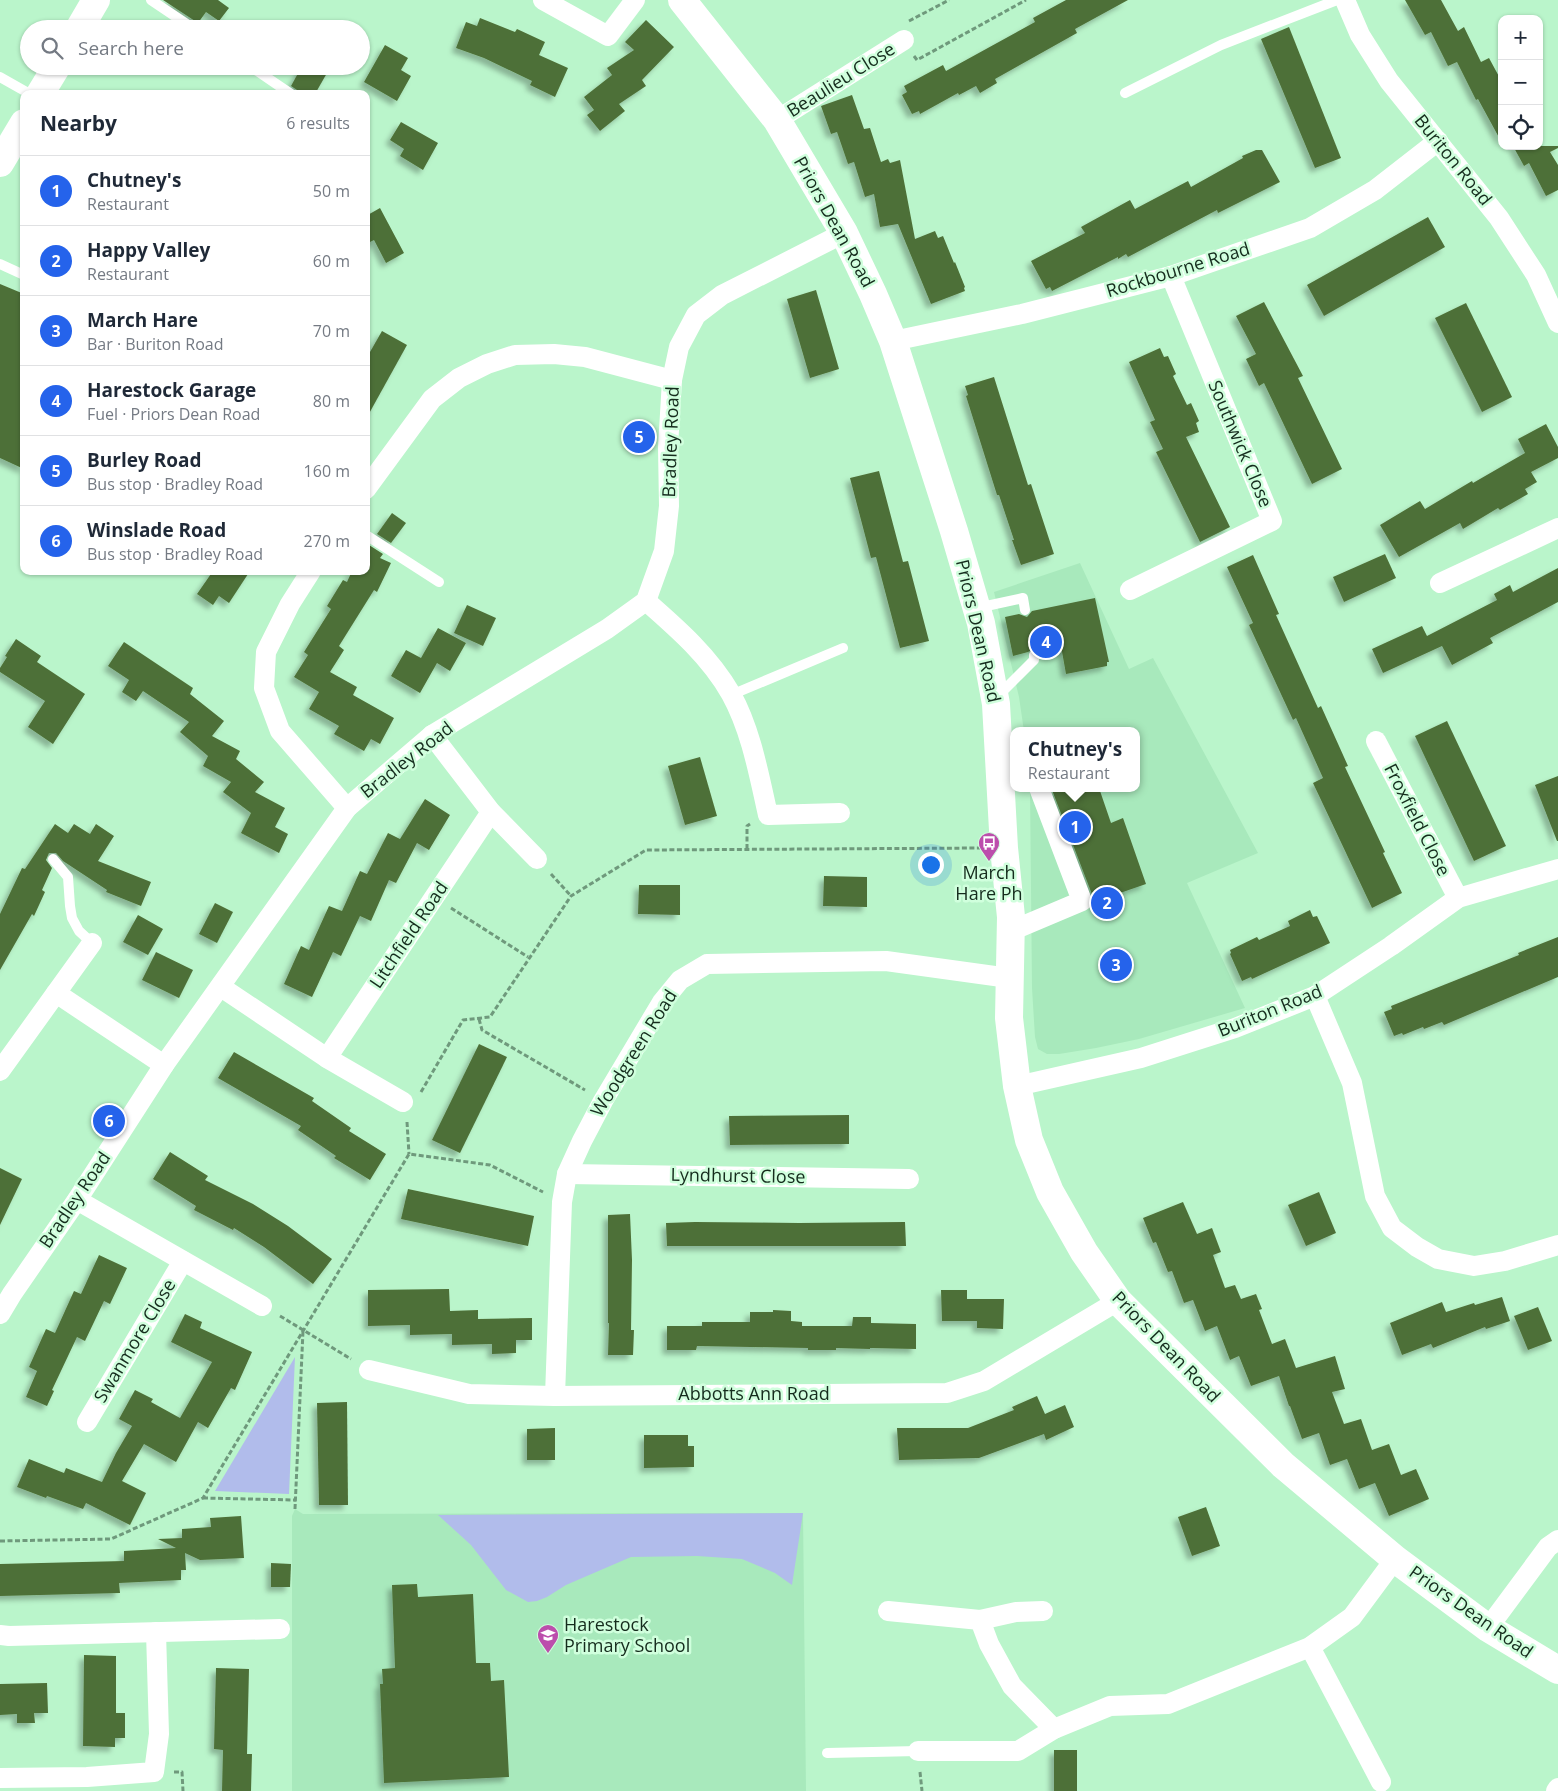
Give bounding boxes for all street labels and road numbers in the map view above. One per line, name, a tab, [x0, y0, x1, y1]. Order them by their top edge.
street label: Beaulieu Close	[782, 36, 899, 122]
street label: Buriton Road	[1410, 109, 1498, 210]
street label: Priors Dean Road	[789, 152, 881, 291]
street label: Rockbourne Road	[1103, 236, 1252, 302]
street label: Southwick Close	[1203, 376, 1279, 511]
street label: Bradley Road	[656, 386, 684, 498]
street label: Priors Dean Road	[951, 557, 1007, 705]
street label: Bradley Road	[355, 715, 458, 803]
street label: Froxfield Close	[1379, 759, 1457, 880]
street label: Litchfield Road	[364, 876, 453, 993]
street label: Buriton Road	[1214, 978, 1325, 1042]
street label: Woodgreen Road	[584, 984, 682, 1120]
street label: Bradley Road	[33, 1147, 115, 1252]
street label: Lyndhurst Close	[670, 1162, 806, 1188]
street label: Swanmore Close	[88, 1274, 180, 1407]
street label: Priors Dean Road	[1107, 1285, 1226, 1407]
street label: Abbotts Ann Road	[678, 1381, 830, 1405]
street label: Priors Dean Road	[1405, 1559, 1538, 1663]

